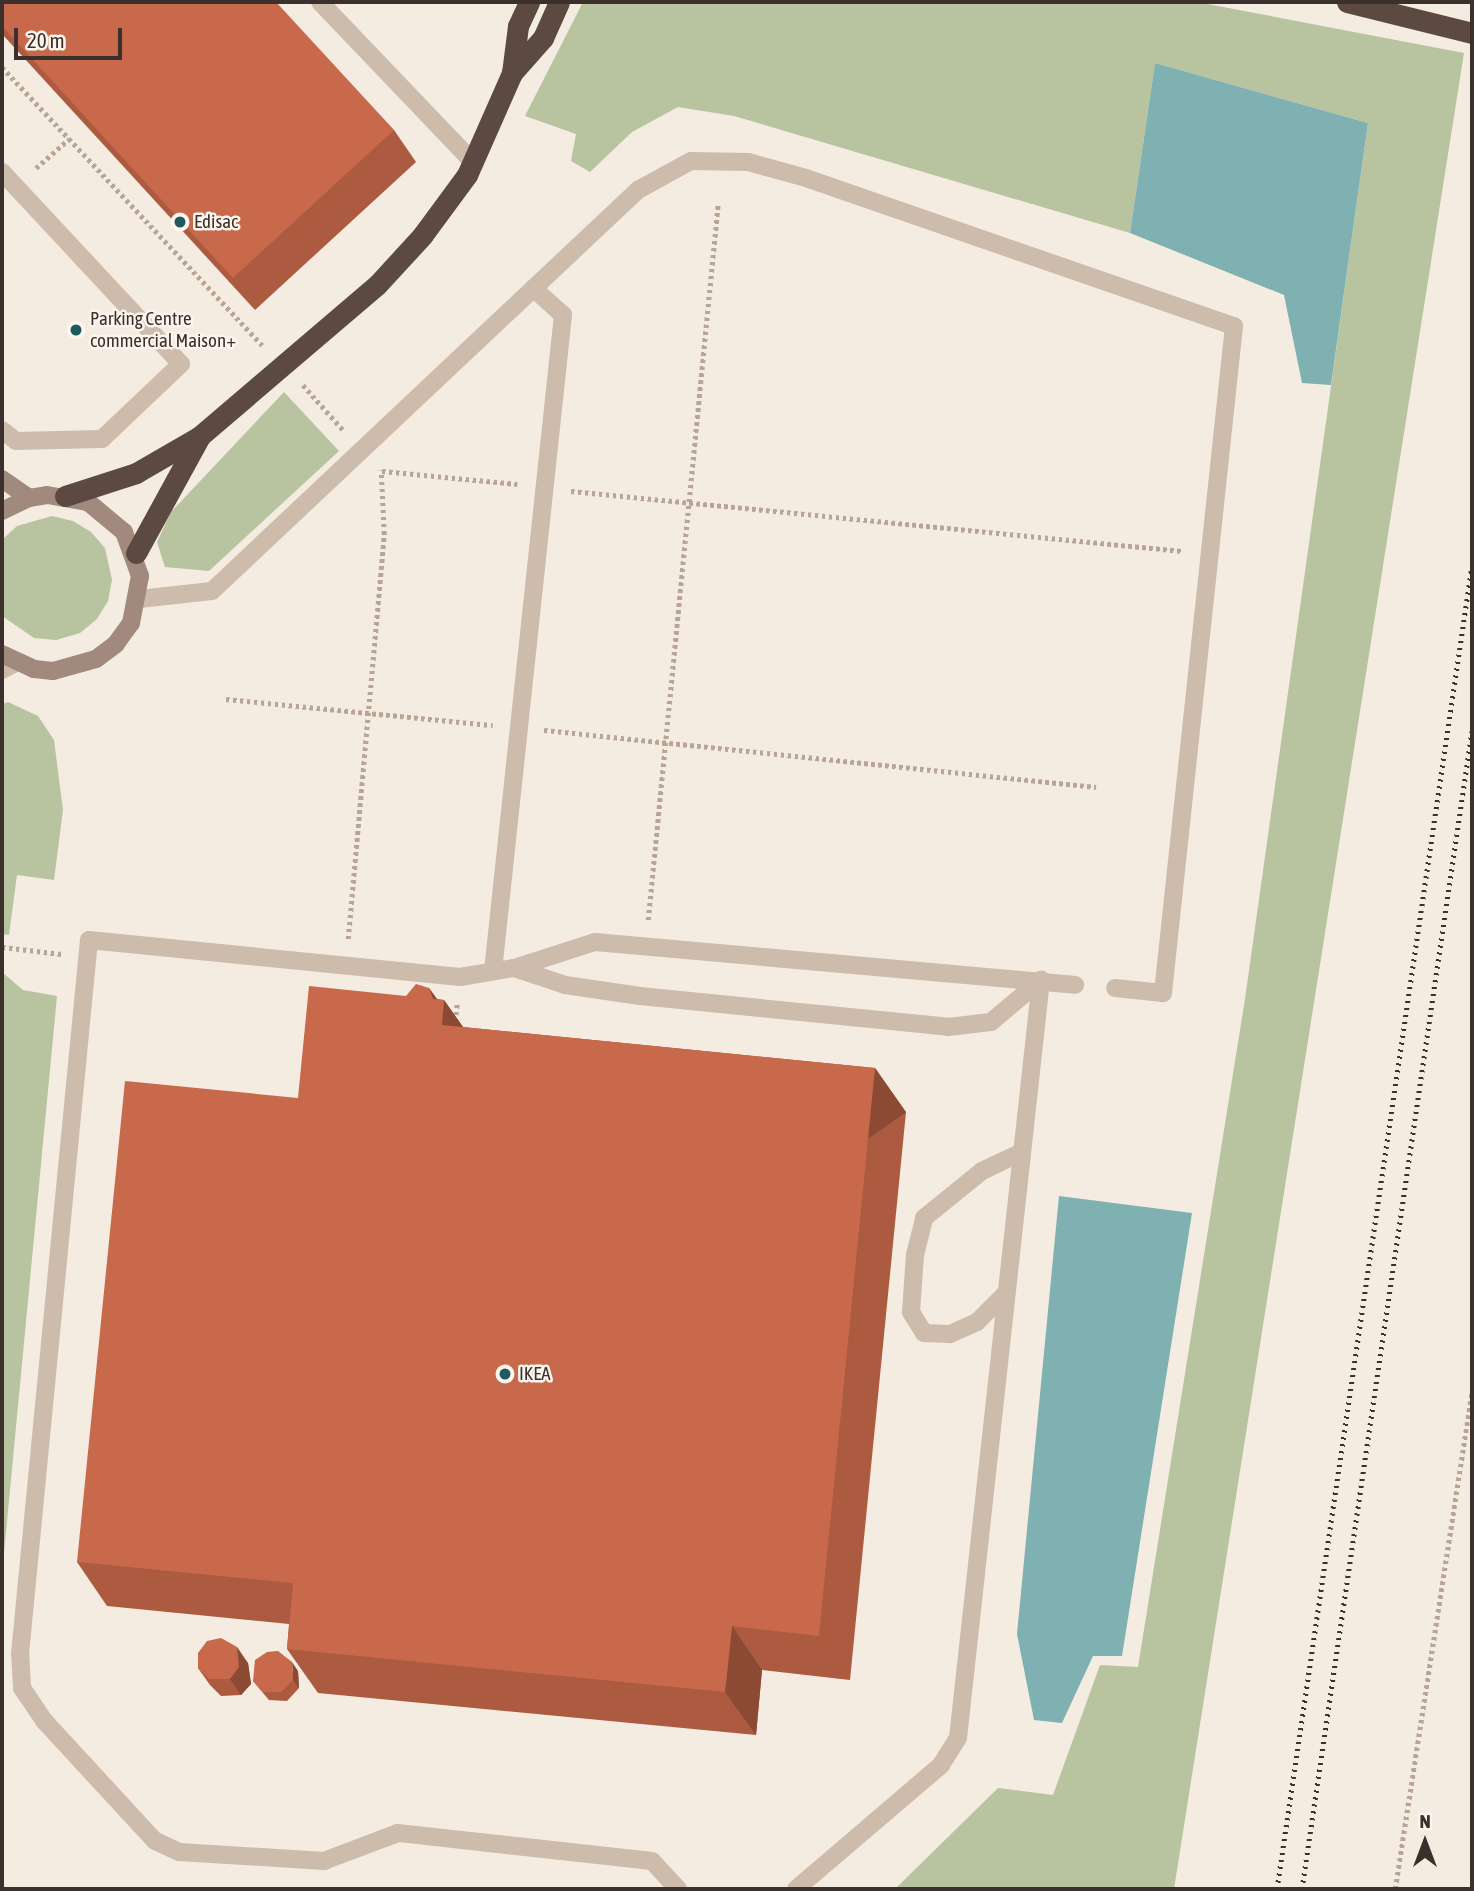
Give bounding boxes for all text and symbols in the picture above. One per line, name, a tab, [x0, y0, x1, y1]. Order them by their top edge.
scale bar	[18, 14, 126, 58]
text: 20 m	[27, 28, 65, 52]
place label: Edisac	[194, 211, 238, 233]
marker: Edisac	[172, 214, 188, 230]
place label: Parking Centre commercial Maison+	[90, 308, 236, 352]
marker: Parking Centre commercial Maison+	[68, 322, 84, 338]
place label: IKEA	[519, 1363, 551, 1385]
marker: IKEA	[497, 1366, 513, 1382]
north arrow	[1390, 1807, 1460, 1877]
text: N	[1419, 1810, 1431, 1832]

